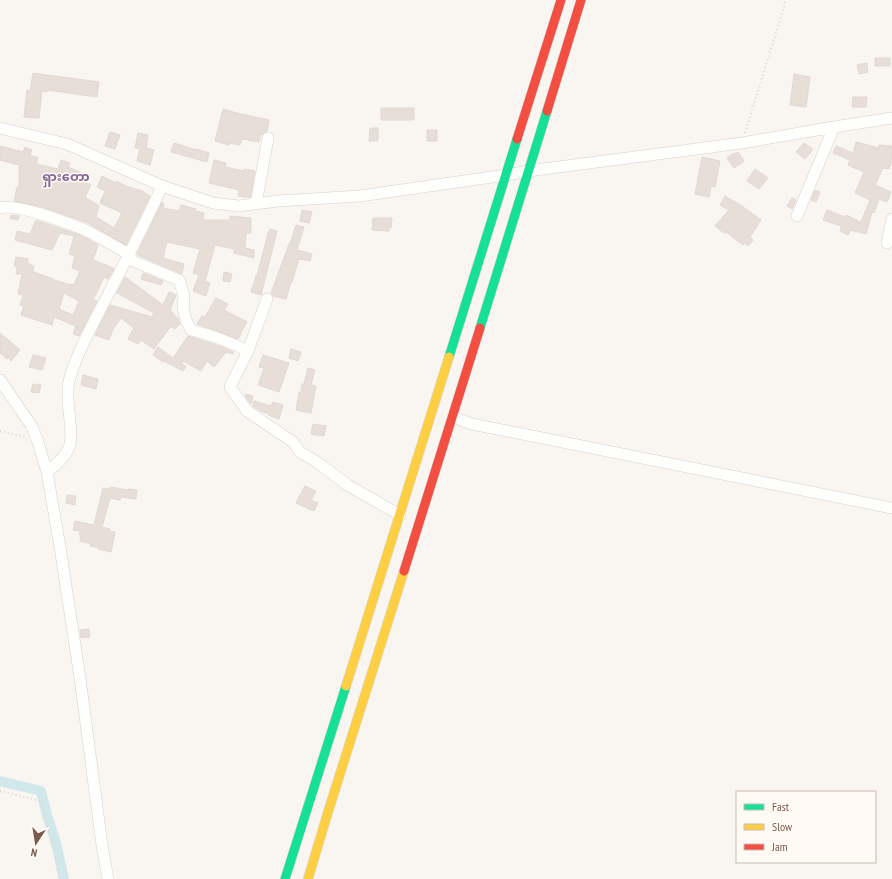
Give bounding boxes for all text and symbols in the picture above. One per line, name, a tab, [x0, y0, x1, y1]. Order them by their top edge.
district label: ရှားတော	[42, 168, 90, 188]
legend	[736, 791, 876, 863]
text: Fast	[772, 799, 790, 814]
text: Slow	[772, 819, 793, 834]
north arrow	[16, 823, 56, 863]
text: Jam	[771, 839, 788, 854]
text: N	[30, 845, 38, 860]

